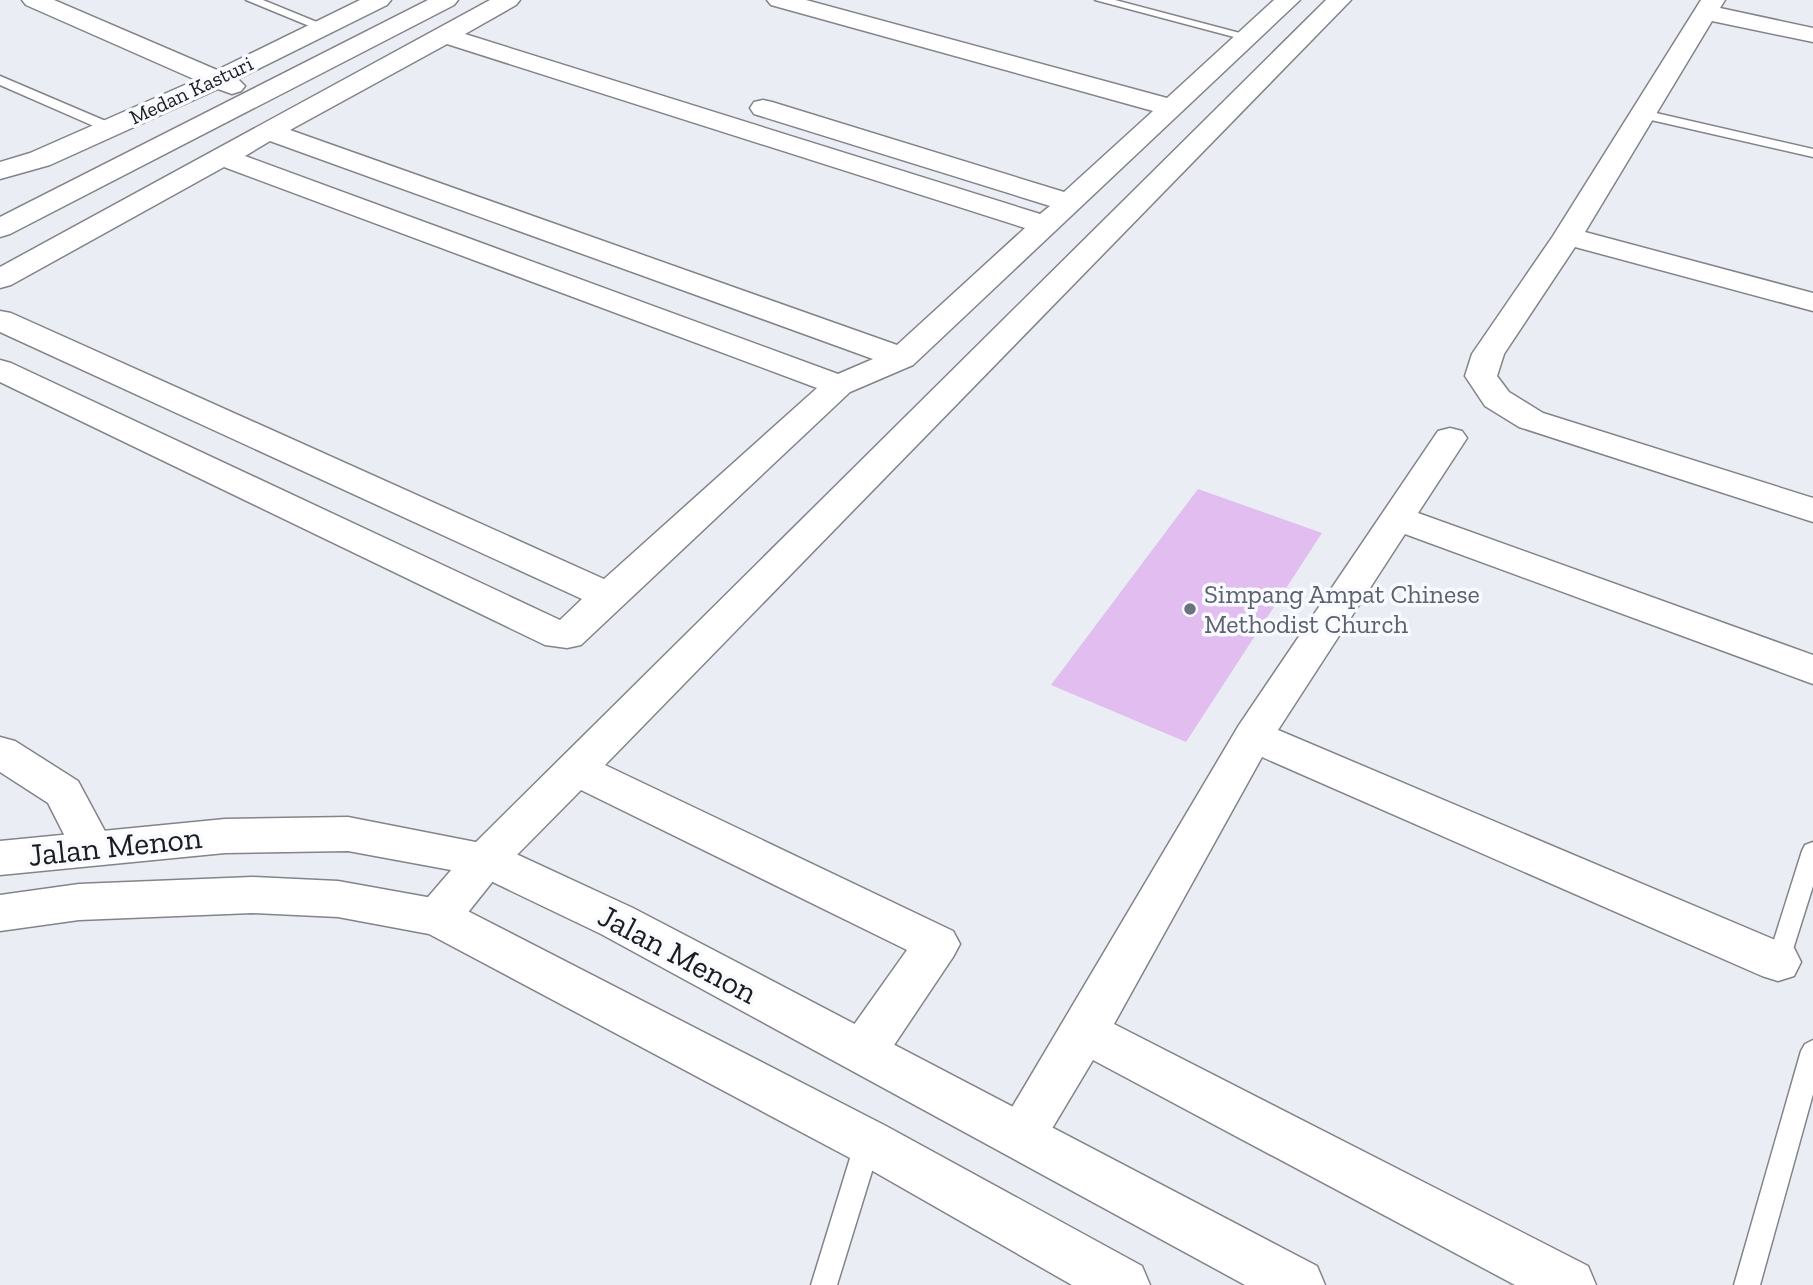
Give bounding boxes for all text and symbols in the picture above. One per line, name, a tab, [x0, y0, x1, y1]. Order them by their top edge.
street label: Medan Kasturi	[125, 50, 257, 130]
place label: Simpang Ampat Chinese Methodist Church	[1204, 578, 1480, 640]
marker: Simpang Ampat Chinese Methodist Church	[1182, 601, 1198, 617]
street label: Jalan Menon	[26, 818, 204, 874]
street label: Jalan Menon	[592, 896, 764, 1012]

